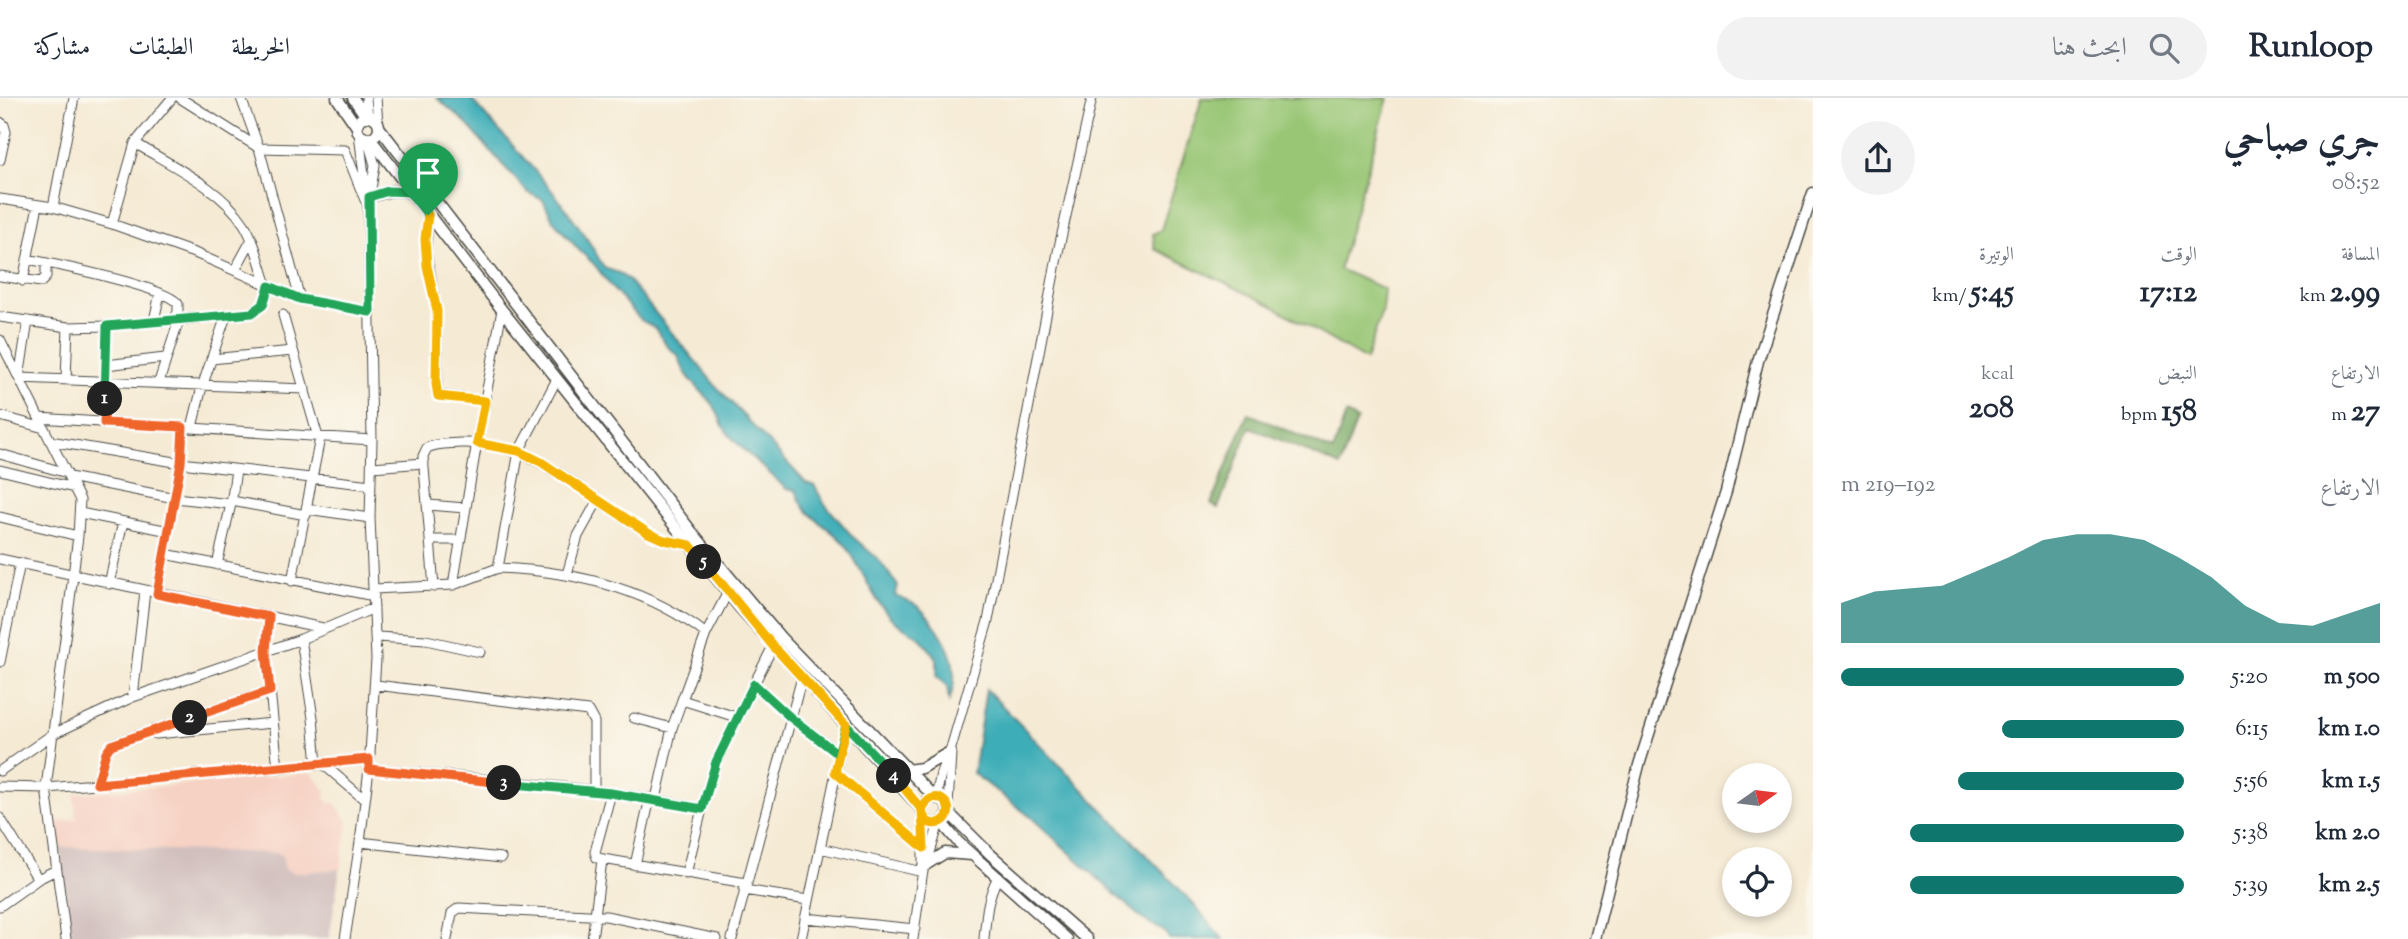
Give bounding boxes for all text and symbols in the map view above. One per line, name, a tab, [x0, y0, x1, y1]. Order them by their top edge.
search box	[1717, 17, 2207, 80]
text: Runloop	[2249, 24, 2373, 72]
icon: search	[2145, 29, 2183, 67]
text: ابحث هنا	[2052, 30, 2127, 67]
text: مشاركة	[35, 31, 90, 65]
text: الطبقات	[128, 31, 194, 65]
text: الخريطة	[232, 31, 290, 65]
text: جري صباحي	[2224, 114, 2380, 168]
button: share	[1841, 121, 1915, 195]
pin	[398, 143, 458, 215]
icon: arrive	[409, 154, 447, 192]
text: 08:52	[2332, 167, 2380, 200]
text: الوتيرة	[1979, 242, 2014, 269]
text: الوقت	[2161, 242, 2197, 269]
text: المسافة	[2341, 242, 2380, 269]
text: 5:45	[1971, 272, 2014, 315]
text: 17:12	[2140, 272, 2197, 315]
text: 2.99	[2330, 272, 2380, 315]
text: /km	[1933, 283, 1971, 310]
text: km	[2300, 283, 2330, 310]
text: kcal	[1981, 361, 2014, 388]
text: النبض	[2158, 361, 2197, 388]
text: الارتفاع	[2331, 361, 2380, 388]
pin: 1	[88, 382, 122, 416]
text: 1	[101, 385, 108, 412]
text: 208	[1969, 388, 2014, 431]
text: 158	[2162, 391, 2197, 434]
text: 27	[2351, 391, 2380, 434]
text: bpm	[2121, 402, 2162, 429]
text: m	[2331, 402, 2351, 429]
text: 192–219 m	[1841, 469, 1936, 502]
text: الارتفاع	[2320, 473, 2380, 506]
pin: 5	[686, 545, 722, 580]
text: 5	[700, 548, 707, 575]
text: 5:20	[2231, 661, 2268, 694]
text: 500 m	[2324, 661, 2380, 694]
pin: 2	[172, 700, 208, 736]
text: 2	[185, 704, 194, 731]
text: 6:15	[2235, 713, 2268, 746]
text: 1.0 km	[2318, 713, 2380, 746]
pin: 4	[876, 758, 912, 794]
text: 4	[889, 762, 898, 789]
north arrow	[1722, 763, 1792, 833]
map controls	[1722, 763, 1792, 917]
text: 5:56	[2235, 765, 2268, 798]
text: 1.5 km	[2322, 765, 2380, 798]
pin: 3	[486, 766, 522, 800]
text: 3	[500, 769, 507, 796]
text: 5:38	[2233, 817, 2268, 850]
text: 2.0 km	[2315, 817, 2380, 850]
button: locate	[1722, 847, 1792, 917]
text: 5:39	[2234, 869, 2268, 902]
text: 2.5 km	[2319, 869, 2380, 902]

